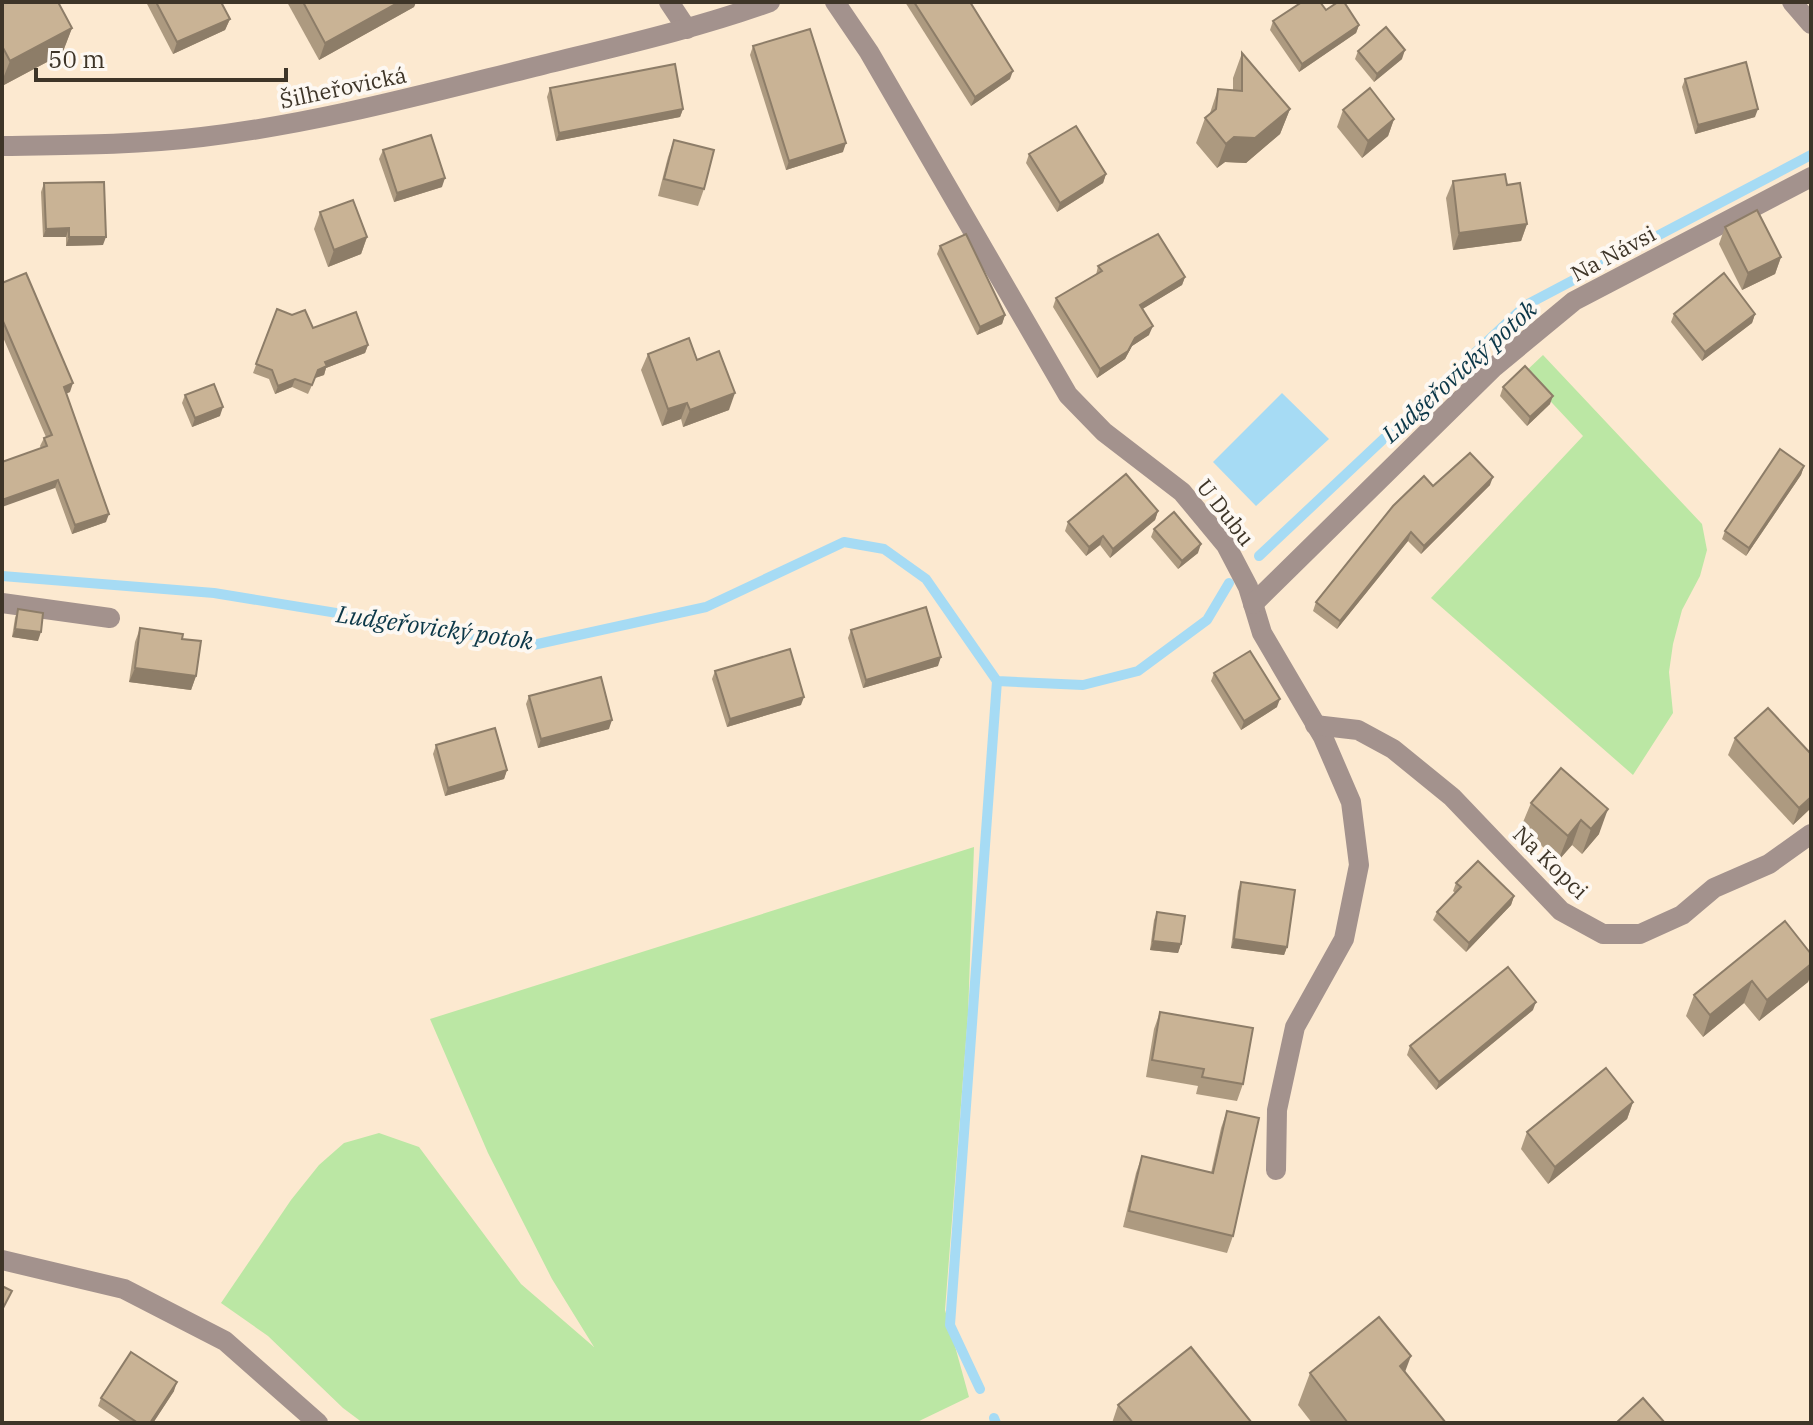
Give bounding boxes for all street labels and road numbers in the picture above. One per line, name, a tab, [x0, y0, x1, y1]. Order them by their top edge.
street label: Šilheřovická	[277, 59, 409, 115]
street label: Na Návsi	[1565, 219, 1661, 287]
street label: U Dubu	[1191, 473, 1261, 551]
street label: Na Kopci	[1507, 819, 1595, 905]

